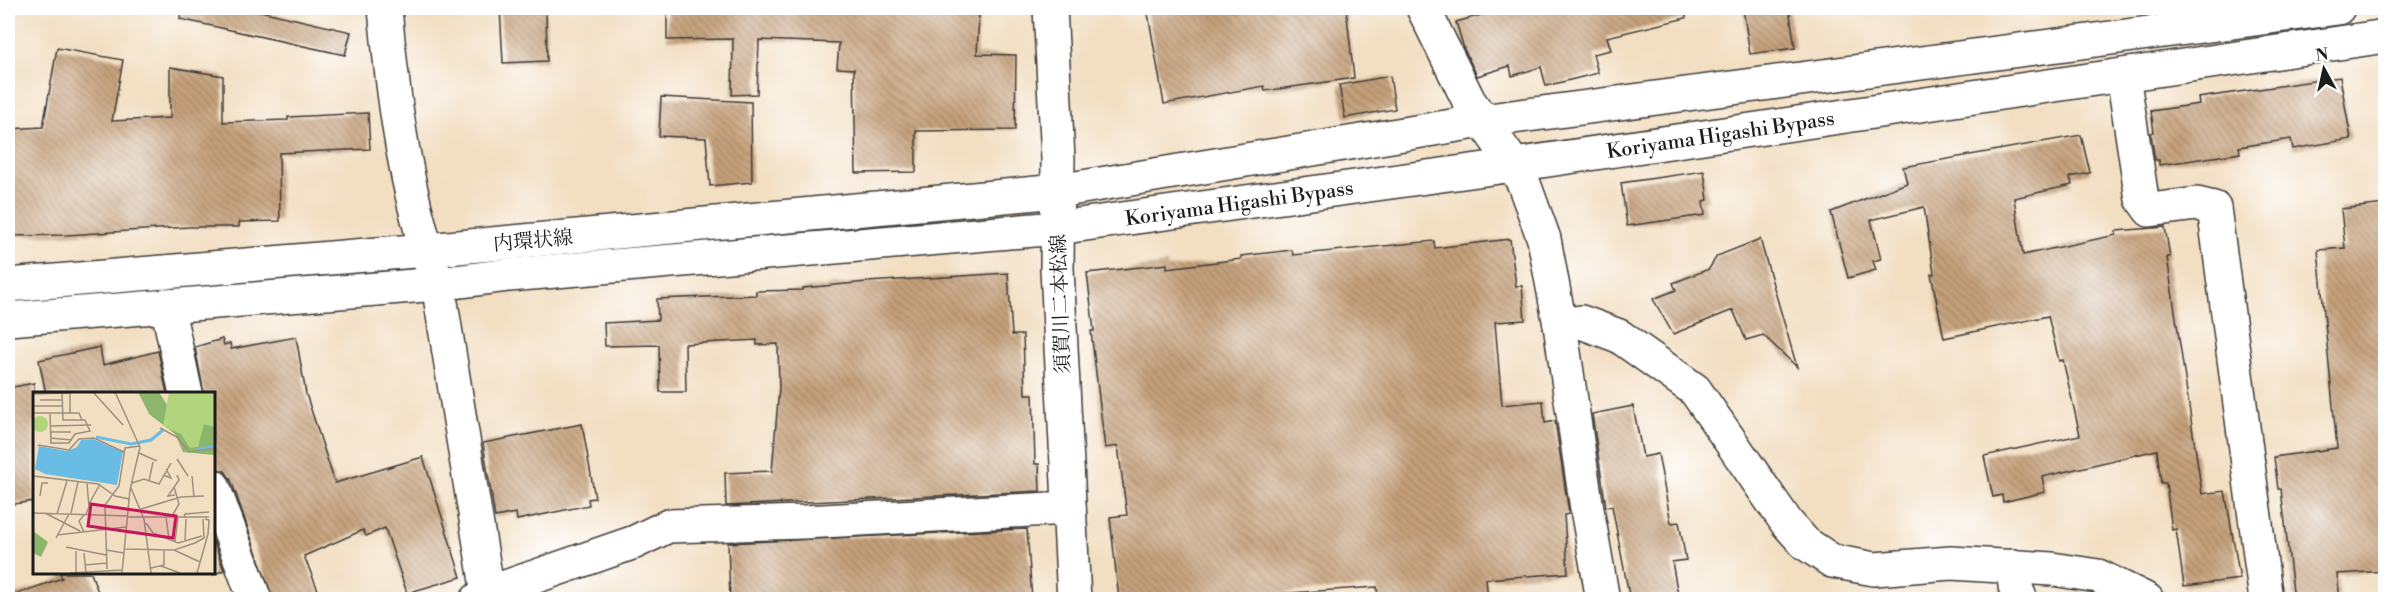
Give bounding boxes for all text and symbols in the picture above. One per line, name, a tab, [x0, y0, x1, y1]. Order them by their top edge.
north arrow	[2294, 39, 2354, 99]
text: N	[2314, 44, 2330, 66]
street label: Koriyama Higashi Bypass	[1605, 107, 1836, 165]
street label: Koriyama Higashi Bypass	[1124, 176, 1355, 232]
street label: 内環状線	[492, 226, 574, 257]
street label: 須賀川二本松線	[1047, 234, 1076, 374]
inset map	[33, 392, 214, 574]

